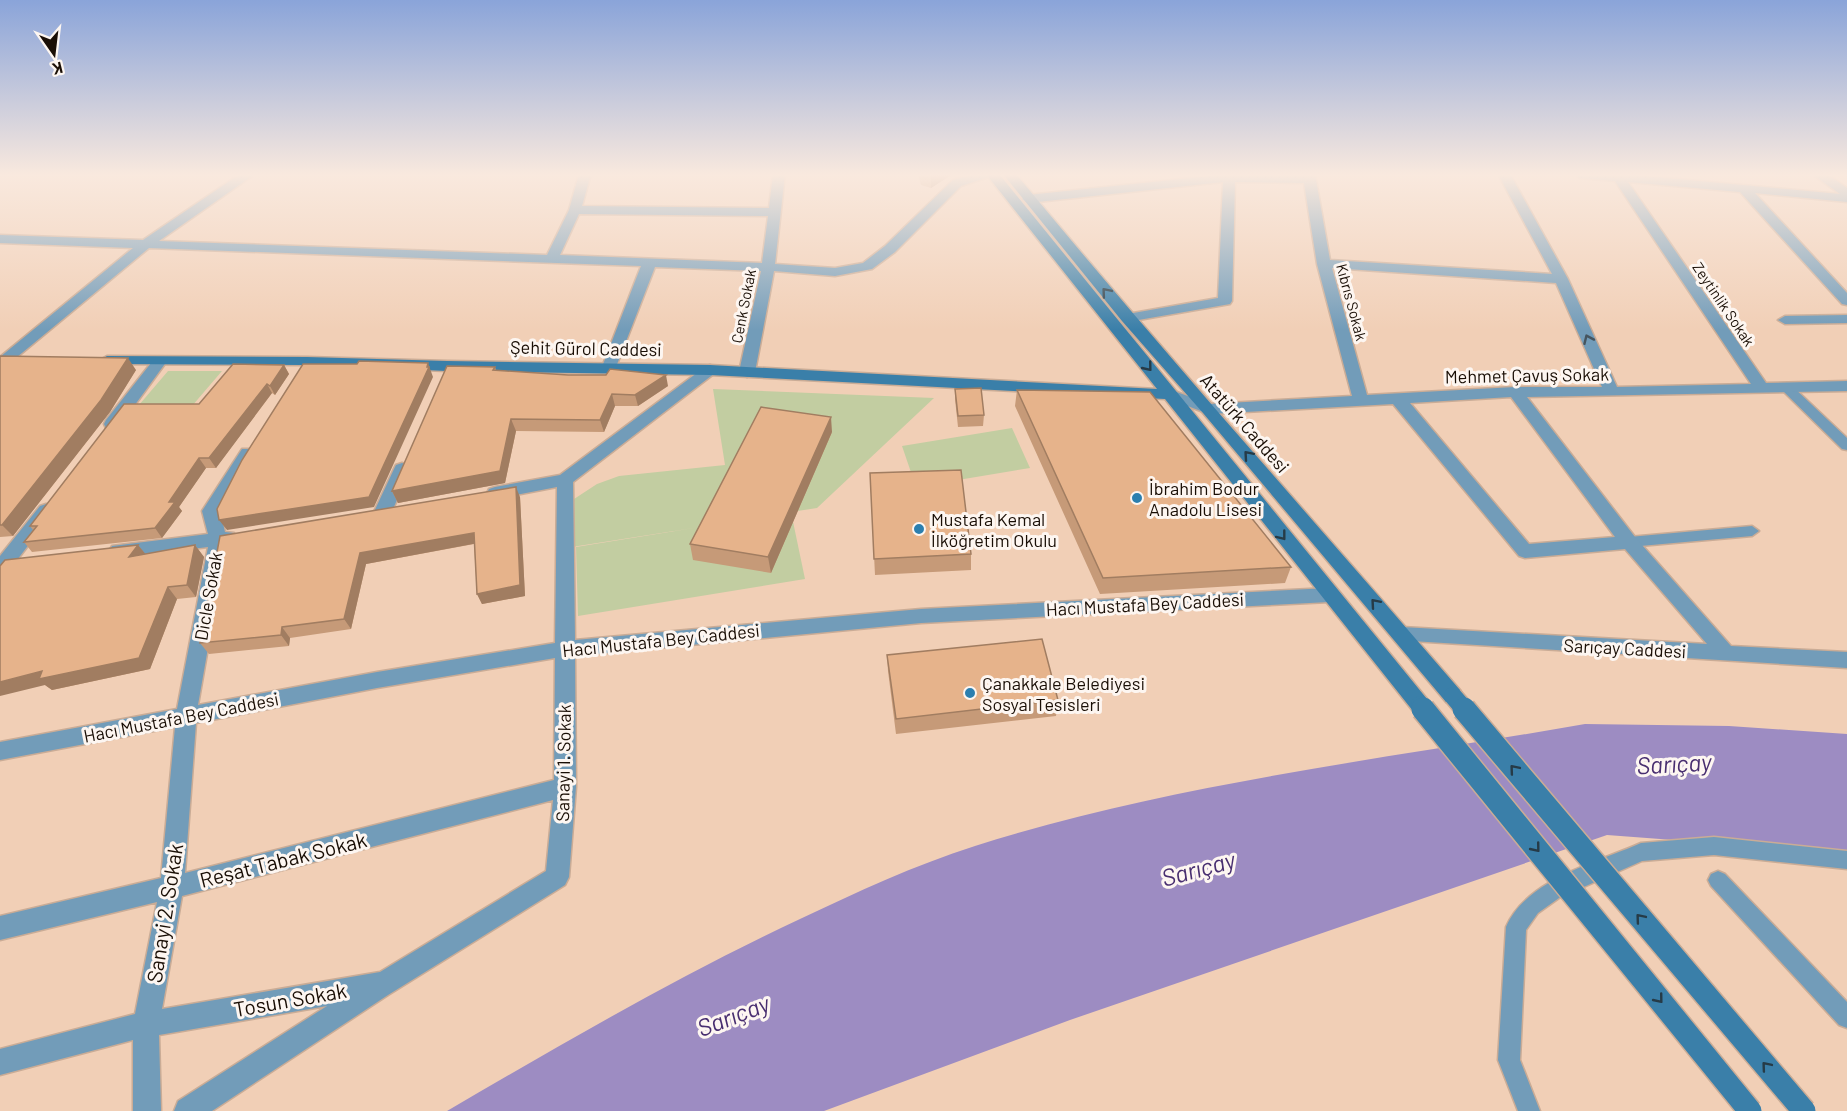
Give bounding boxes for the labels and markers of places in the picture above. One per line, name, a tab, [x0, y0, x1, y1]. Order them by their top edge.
place label: İbrahim Bodur Anadolu Lisesi	[1149, 477, 1262, 520]
marker: İbrahim Bodur Anadolu Lisesi	[1130, 491, 1144, 505]
place label: Mustafa Kemal İlköğretim Okulu	[931, 508, 1057, 551]
marker: Mustafa Kemal İlköğretim Okulu	[912, 522, 926, 536]
place label: Çanakkale Belediyesi Sosyal Tesisleri	[982, 672, 1145, 715]
marker: Çanakkale Belediyesi Sosyal Tesisleri	[963, 686, 977, 700]

